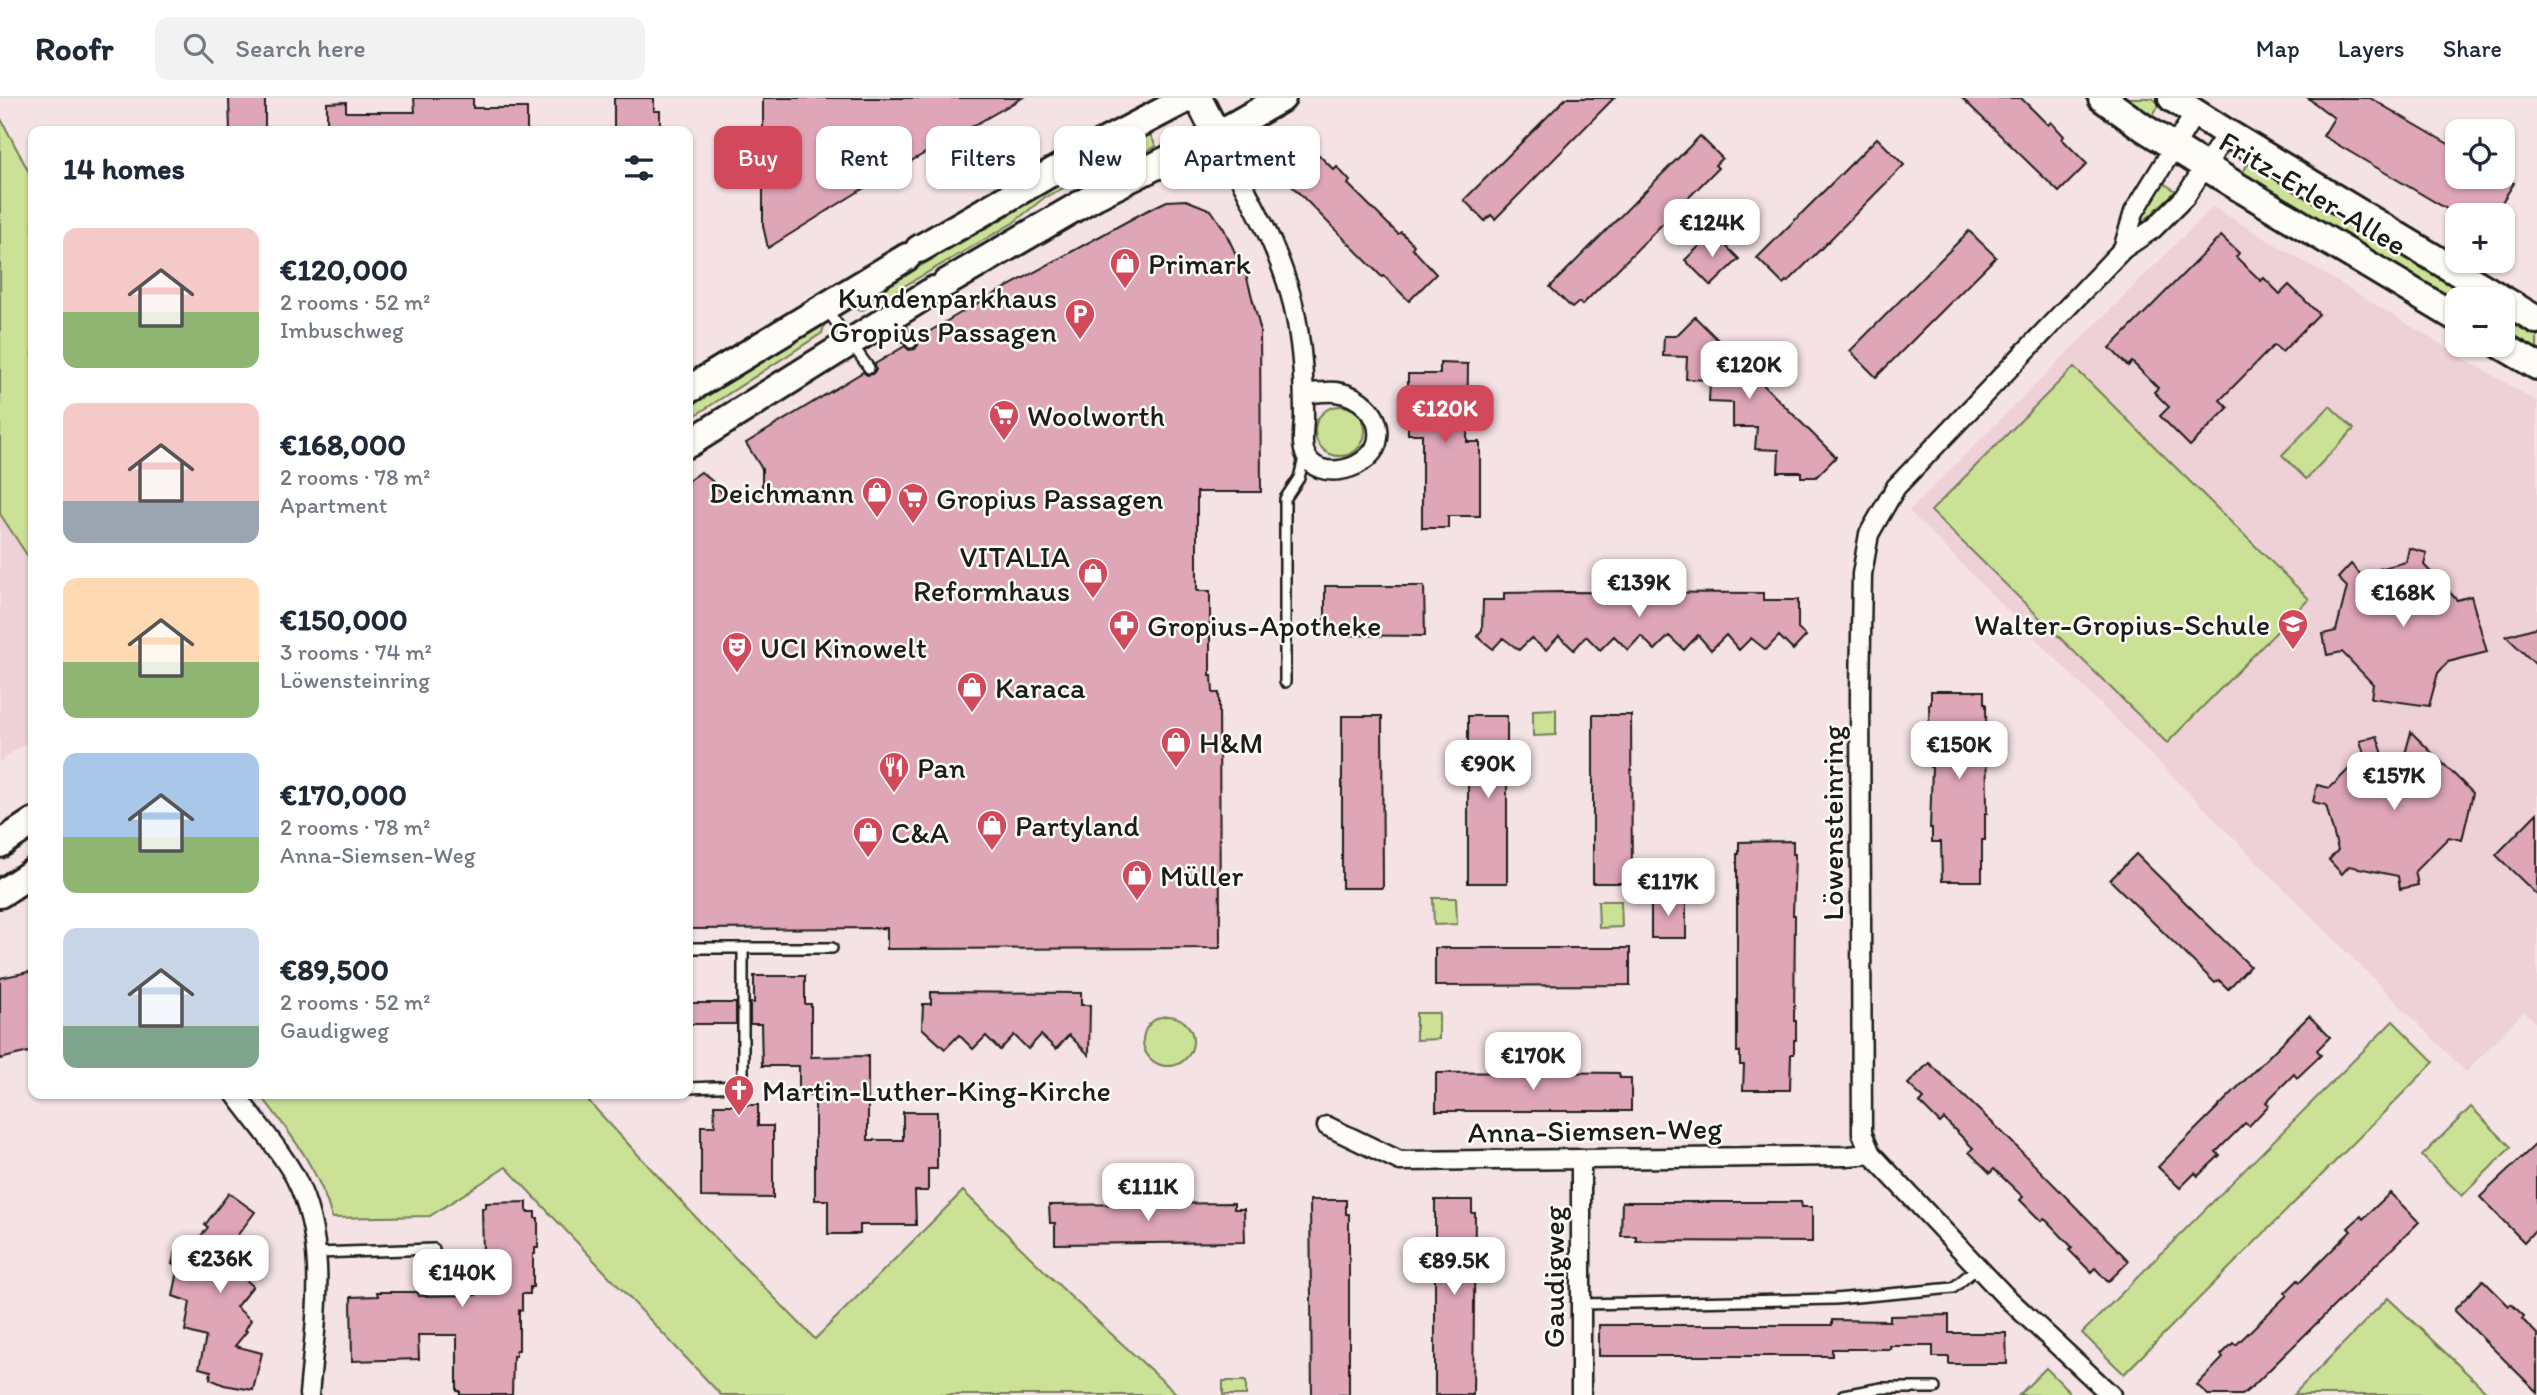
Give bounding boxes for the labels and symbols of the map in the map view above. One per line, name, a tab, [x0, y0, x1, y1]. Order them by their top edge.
street label: Fritz-Erler-Allee	[2213, 123, 2413, 263]
pin: €124K	[1663, 200, 1761, 259]
place label: Primark	[1148, 245, 1252, 282]
shop icon: Primark	[1108, 246, 1142, 290]
place label: Kundenparkhaus Gropius Passagen	[830, 279, 1057, 350]
parking icon: Kundenparkhaus Gropius Passagen	[1063, 297, 1097, 341]
pin: €120K	[1700, 342, 1798, 401]
pin: €120K	[1396, 386, 1494, 445]
place label: Woolworth	[1027, 397, 1165, 434]
supermarket icon: Woolworth	[987, 398, 1021, 442]
place label: Deichmann	[709, 474, 854, 511]
shop icon: Deichmann	[860, 475, 894, 519]
place label: Gropius Passagen	[936, 480, 1163, 517]
supermarket icon: Gropius Passagen	[896, 481, 930, 525]
place label: VITALIA Reformhaus	[913, 538, 1070, 609]
shop icon: VITALIA Reformhaus	[1076, 556, 1110, 600]
pin: €139K	[1590, 560, 1688, 619]
pin: €168K	[2354, 570, 2452, 629]
place label: Walter-Gropius-Schule	[1974, 606, 2270, 643]
place label: Gropius-Apotheke	[1147, 607, 1381, 644]
school or university icon: Walter-Gropius-Schule	[2276, 607, 2310, 651]
pharmacy icon: Gropius-Apotheke	[1107, 608, 1141, 652]
place label: UCI Kinowelt	[760, 629, 927, 666]
theatre icon: UCI Kinowelt	[720, 630, 754, 674]
place label: Karaca	[995, 669, 1086, 706]
shop icon: Karaca	[955, 670, 989, 714]
pin: €150K	[1910, 722, 2008, 781]
place label: H&M	[1199, 724, 1263, 761]
street label: Löwensteinring	[1814, 724, 1851, 921]
shop icon: H&M	[1159, 725, 1193, 769]
pin: €90K	[1447, 740, 1529, 800]
place label: Pan	[917, 749, 966, 786]
restaurant icon: Pan	[877, 750, 911, 794]
pin: €157K	[2345, 752, 2443, 812]
place label: Partyland	[1015, 807, 1140, 844]
shop icon: Partyland	[975, 808, 1009, 852]
place label: C&A	[891, 814, 949, 851]
shop icon: C&A	[851, 815, 885, 859]
place label: Müller	[1160, 857, 1243, 894]
shop icon: Müller	[1120, 858, 1154, 902]
pin: €117K	[1619, 858, 1717, 918]
pin: €170K	[1484, 1032, 1582, 1092]
place label: Martin-Luther-King-Kirche	[762, 1072, 1111, 1109]
church icon: Martin-Luther-King-Kirche	[722, 1073, 756, 1117]
street label: Anna-Siemsen-Weg	[1467, 1109, 1723, 1151]
pin: €111K	[1099, 1164, 1197, 1223]
street label: Gaudigweg	[1535, 1205, 1572, 1348]
pin: €236K	[171, 1236, 269, 1295]
pin: €89.5K	[1397, 1238, 1511, 1297]
pin: €140K	[413, 1250, 511, 1309]

